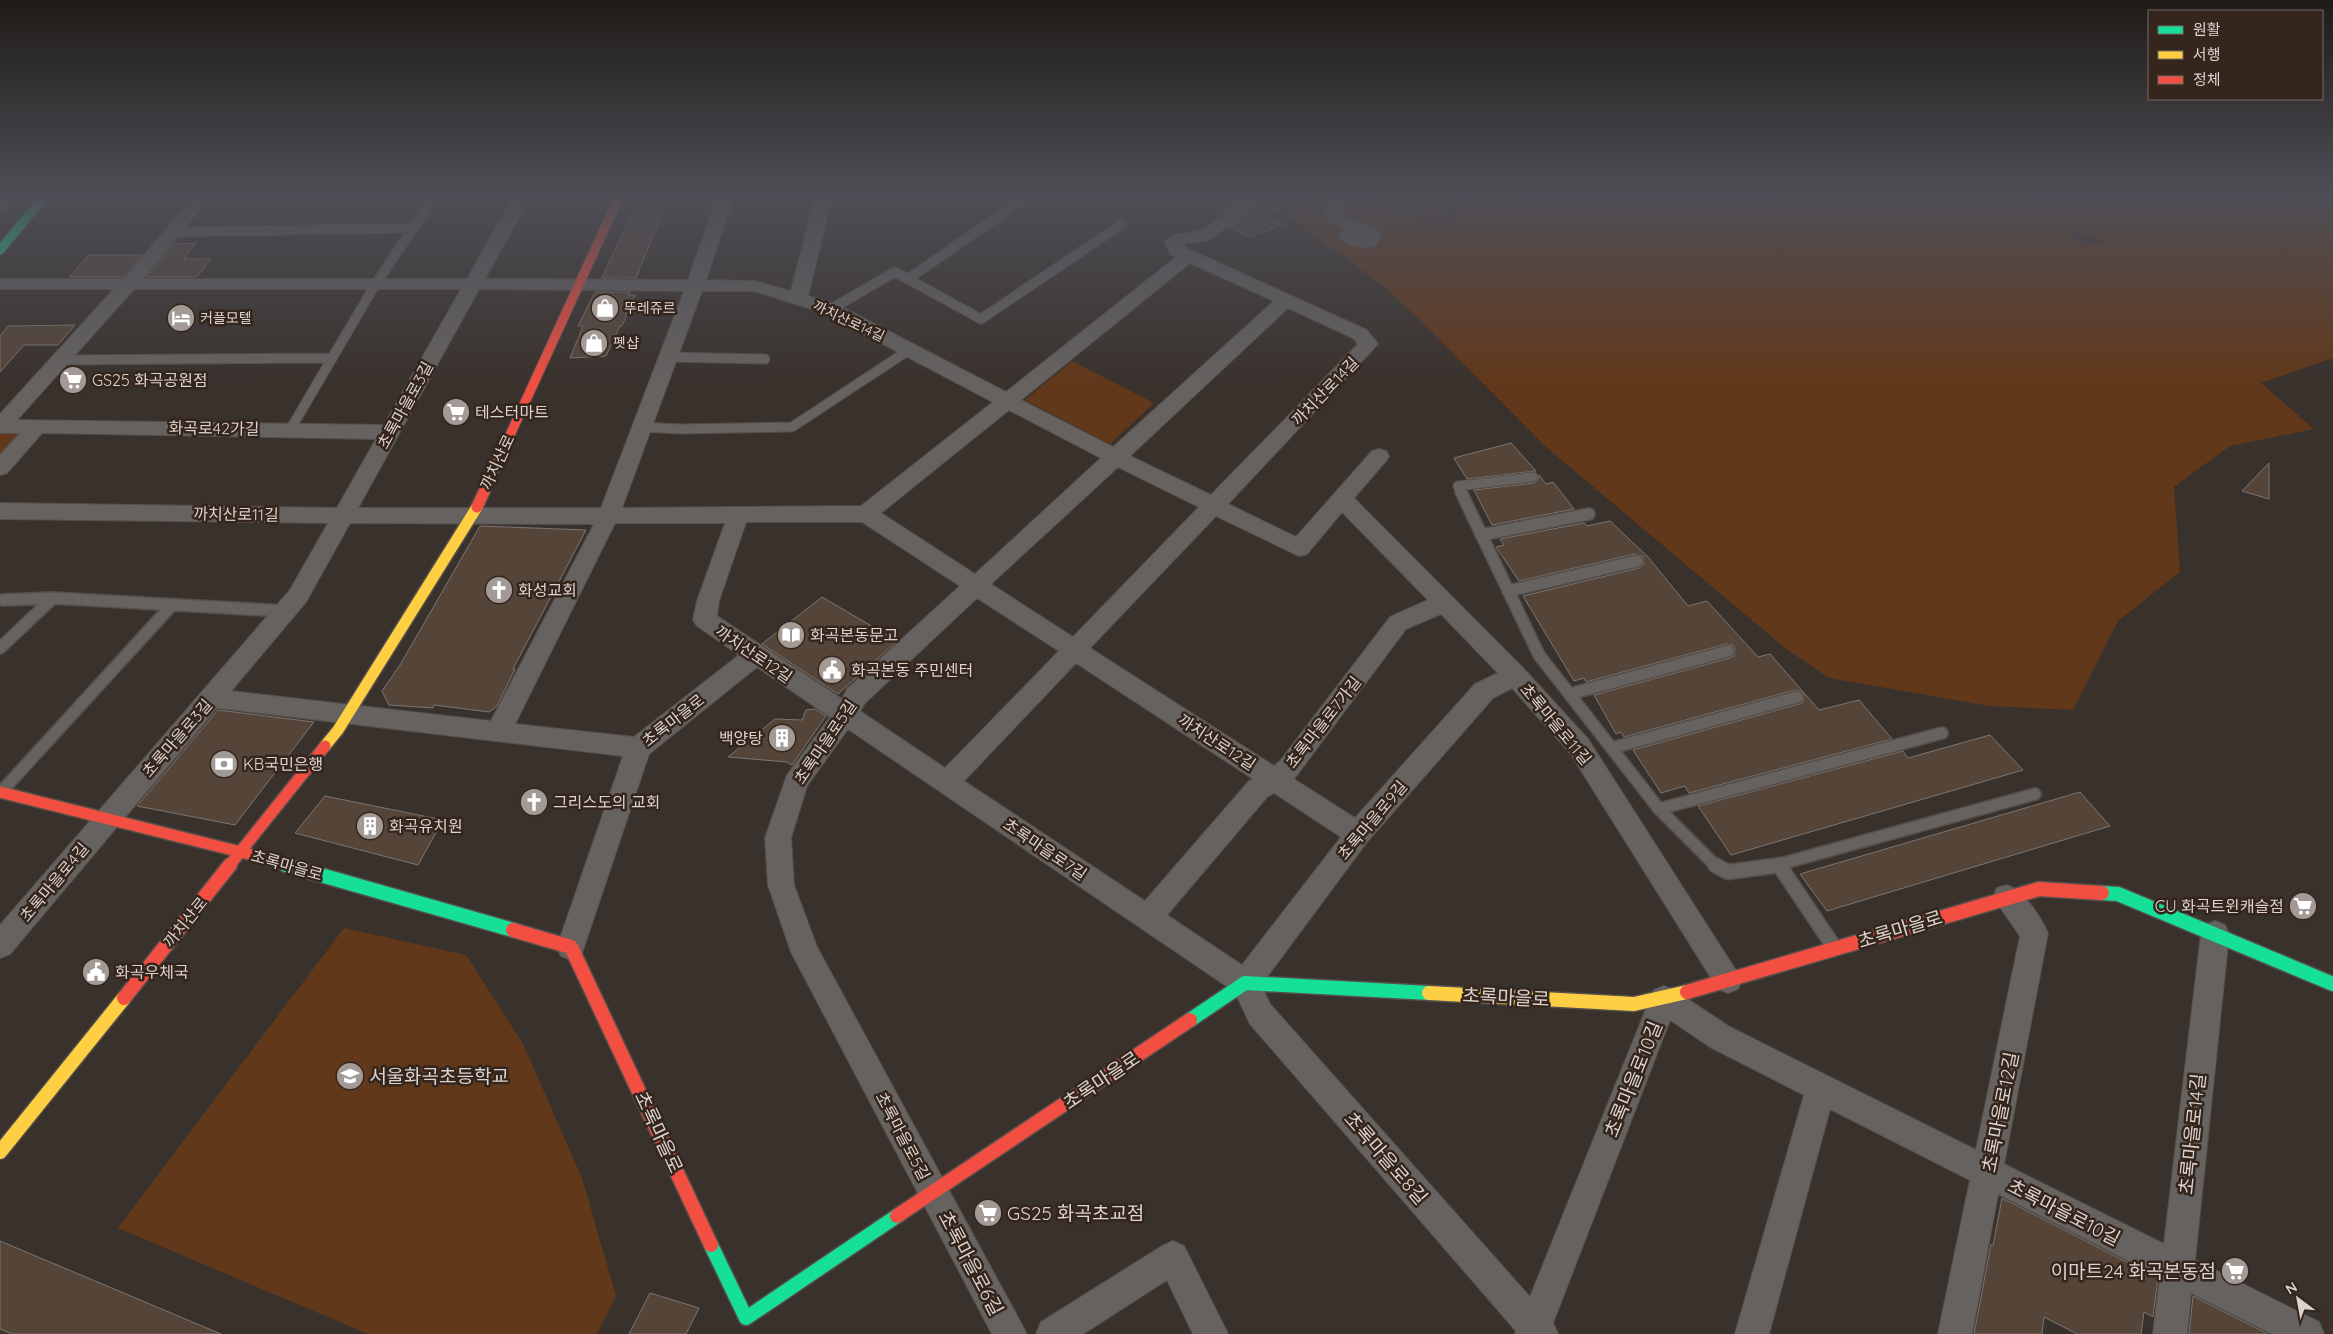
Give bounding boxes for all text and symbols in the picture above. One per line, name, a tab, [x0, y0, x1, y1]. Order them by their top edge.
legend	[2148, 10, 2323, 100]
text: 원활	[2193, 20, 2221, 39]
text: 서행	[2193, 45, 2221, 64]
text: 정체	[2193, 70, 2221, 89]
shop icon: 뚜레쥬르	[590, 293, 620, 323]
street label: 까치산로14길	[810, 297, 888, 345]
place label: 뚜레쥬르	[624, 299, 676, 317]
hotel icon: 커플모텔	[166, 303, 196, 333]
place label: 커플모텔	[200, 309, 252, 327]
shop icon: 펫샵	[579, 328, 609, 358]
place label: 펫샵	[613, 334, 639, 352]
street label: 까치산로14길	[1287, 353, 1363, 429]
street label: 초록마을로3길	[373, 358, 437, 452]
supermarket icon: GS25 화곡공원점	[58, 365, 88, 395]
place label: GS25 화곡공원점	[92, 370, 208, 390]
supermarket icon: 테스터마트	[441, 397, 471, 427]
place label: 테스터마트	[475, 402, 549, 422]
street label: 화곡로42가길	[168, 417, 260, 439]
street label: 까치산로	[475, 431, 519, 493]
street label: 까치산로11길	[193, 503, 279, 525]
church icon: 화성교회	[484, 575, 514, 605]
place label: 화성교회	[518, 580, 577, 600]
library icon: 화곡본동문고	[776, 620, 806, 650]
street label: 까치산로12길	[712, 621, 796, 687]
place label: 화곡본동문고	[810, 625, 898, 645]
public building icon: 화곡본동 주민센터	[817, 655, 847, 685]
place label: 화곡본동 주민센터	[851, 660, 973, 680]
street label: 초록마을로7가길	[1281, 672, 1365, 772]
street label: 초록마을로11길	[1516, 679, 1596, 769]
street label: 초록마을로	[638, 689, 708, 751]
street label: 초록마을로3길	[138, 695, 216, 781]
street label: 초록마을로5길	[790, 696, 860, 788]
street label: 까치산로12길	[1174, 710, 1260, 774]
building icon: 백양탕	[767, 723, 797, 753]
place label: 백양탕	[719, 728, 763, 748]
bank icon: KB국민은행	[209, 749, 239, 779]
place label: KB국민은행	[243, 754, 323, 774]
street label: 초록마을로9길	[1333, 776, 1411, 864]
church icon: 그리스도의 교회	[519, 787, 549, 817]
place label: 그리스도의 교회	[553, 792, 660, 812]
building icon: 화곡유치원	[355, 811, 385, 841]
street label: 초록마을로7길	[999, 814, 1091, 884]
place label: 화곡유치원	[389, 816, 463, 836]
street label: 초록마을로4길	[15, 839, 93, 925]
street label: 초록마을로	[249, 845, 325, 885]
supermarket icon: CU 화곡트윈캐슬점	[2288, 891, 2318, 921]
street label: 까치산로	[159, 893, 211, 951]
place label: CU 화곡트윈캐슬점	[2155, 896, 2284, 916]
street label: 초록마을로	[1855, 905, 1945, 953]
public building icon: 화곡우체국	[81, 957, 111, 987]
place label: 화곡우체국	[115, 962, 189, 982]
street label: 초록마을로	[1462, 983, 1550, 1011]
street label: 초록마을로10길	[1599, 1017, 1667, 1141]
street label: 초록마을로	[1058, 1046, 1144, 1114]
street label: 초록마을로12길	[1977, 1050, 2023, 1174]
school or university icon: 서울화곡초등학교	[335, 1061, 365, 1091]
place label: 서울화곡초등학교	[369, 1064, 509, 1088]
street label: 초록마을로14길	[2174, 1072, 2210, 1196]
street label: 초록마을로	[630, 1087, 688, 1177]
street label: 초록마을로5길	[871, 1088, 935, 1184]
street label: 초록마을로8길	[1339, 1107, 1433, 1209]
street label: 초록마을로10길	[2004, 1173, 2124, 1251]
supermarket icon: GS25 화곡초교점	[973, 1198, 1003, 1228]
place label: GS25 화곡초교점	[1007, 1201, 1144, 1225]
street label: 초록마을로6길	[933, 1207, 1009, 1319]
supermarket icon: 이마트24 화곡본동점	[2220, 1256, 2250, 1286]
place label: 이마트24 화곡본동점	[2051, 1259, 2216, 1283]
north arrow	[2273, 1274, 2323, 1324]
text: N	[2282, 1278, 2300, 1298]

